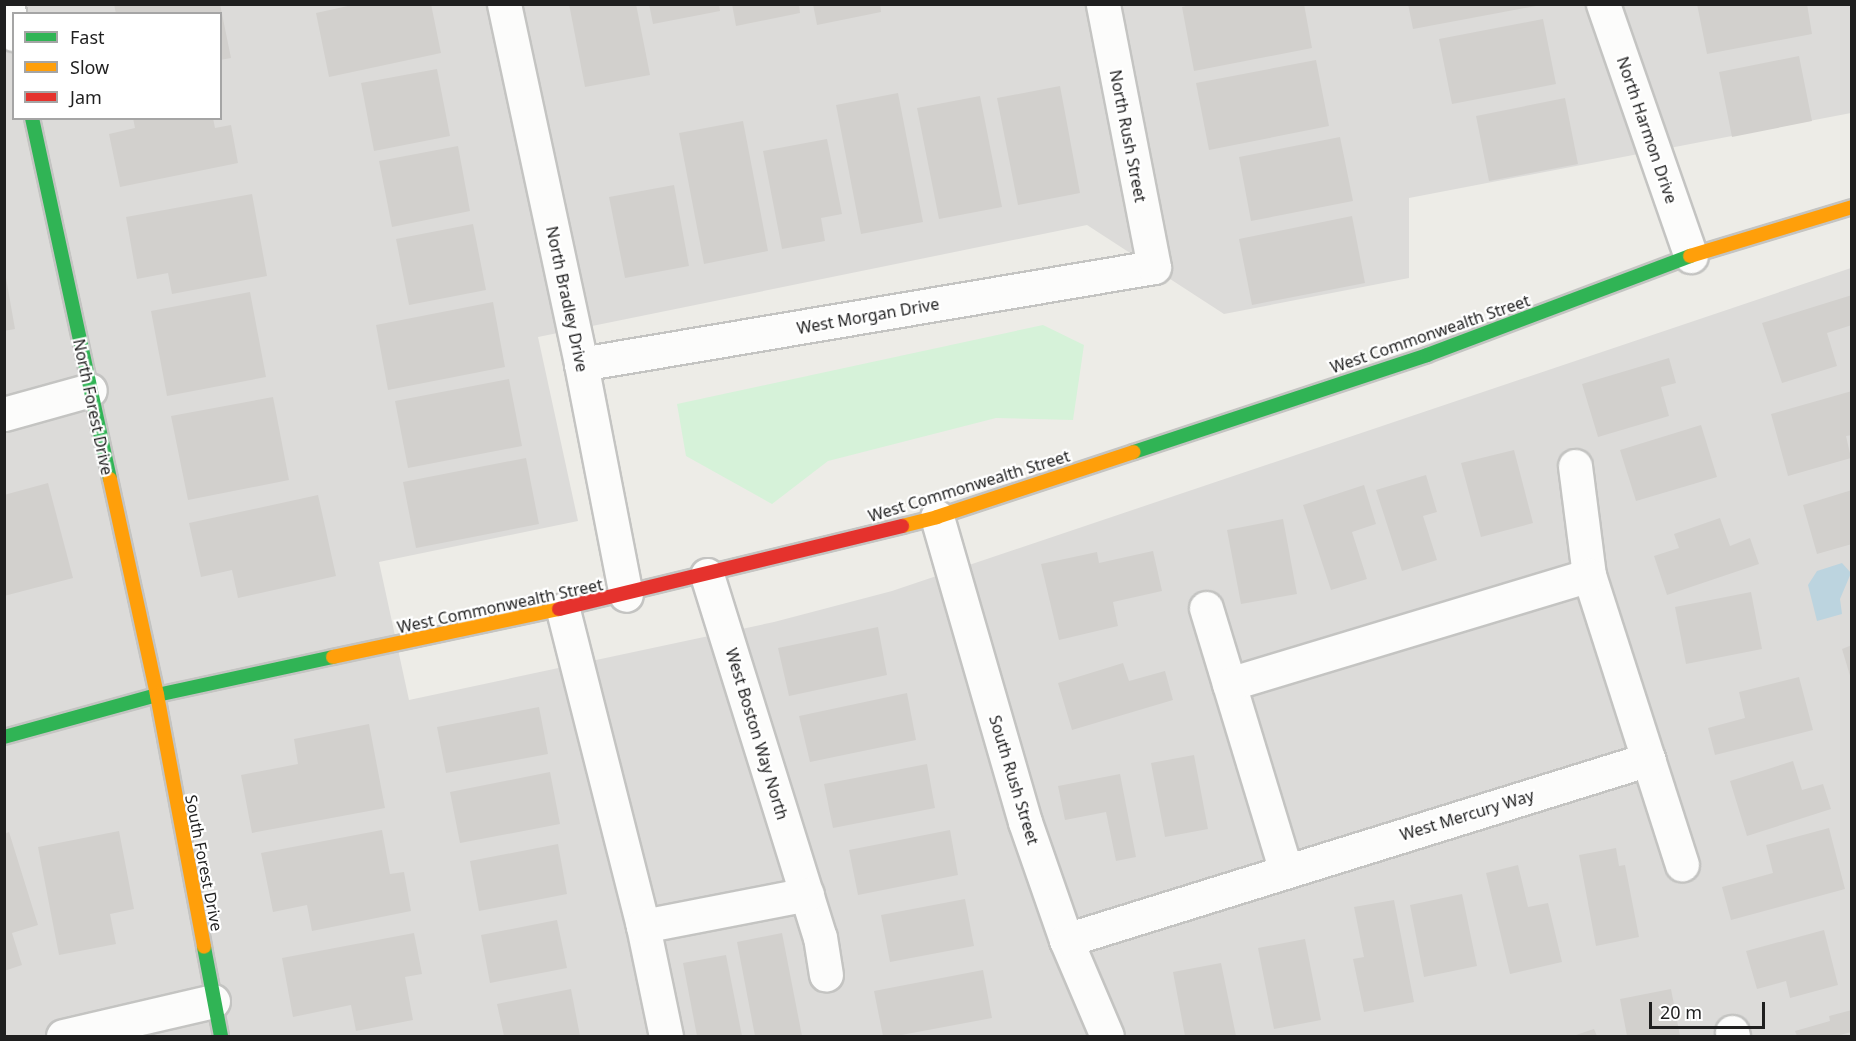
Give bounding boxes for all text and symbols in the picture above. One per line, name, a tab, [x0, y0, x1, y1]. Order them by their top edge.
legend	[12, 12, 222, 120]
text: Fast	[70, 25, 105, 49]
street label: North Harmon Drive	[1613, 54, 1681, 206]
text: Slow	[70, 55, 109, 79]
street label: North Rush Street	[1106, 68, 1150, 204]
text: Jam	[70, 85, 102, 109]
street label: North Bradley Drive	[542, 224, 592, 374]
street label: West Commonwealth Street	[1328, 291, 1532, 377]
street label: West Morgan Drive	[795, 294, 941, 338]
street label: North Forest Drive	[69, 337, 117, 477]
street label: West Commonwealth Street	[866, 446, 1072, 526]
street label: West Commonwealth Street	[395, 575, 605, 637]
street label: West Boston Way North	[722, 646, 792, 822]
street label: South Rush Street	[985, 713, 1043, 847]
street label: West Mercury Way	[1398, 785, 1536, 845]
street label: South Forest Drive	[181, 793, 227, 933]
scale bar	[1652, 990, 1768, 1028]
text: 20 m	[1660, 1000, 1702, 1024]

